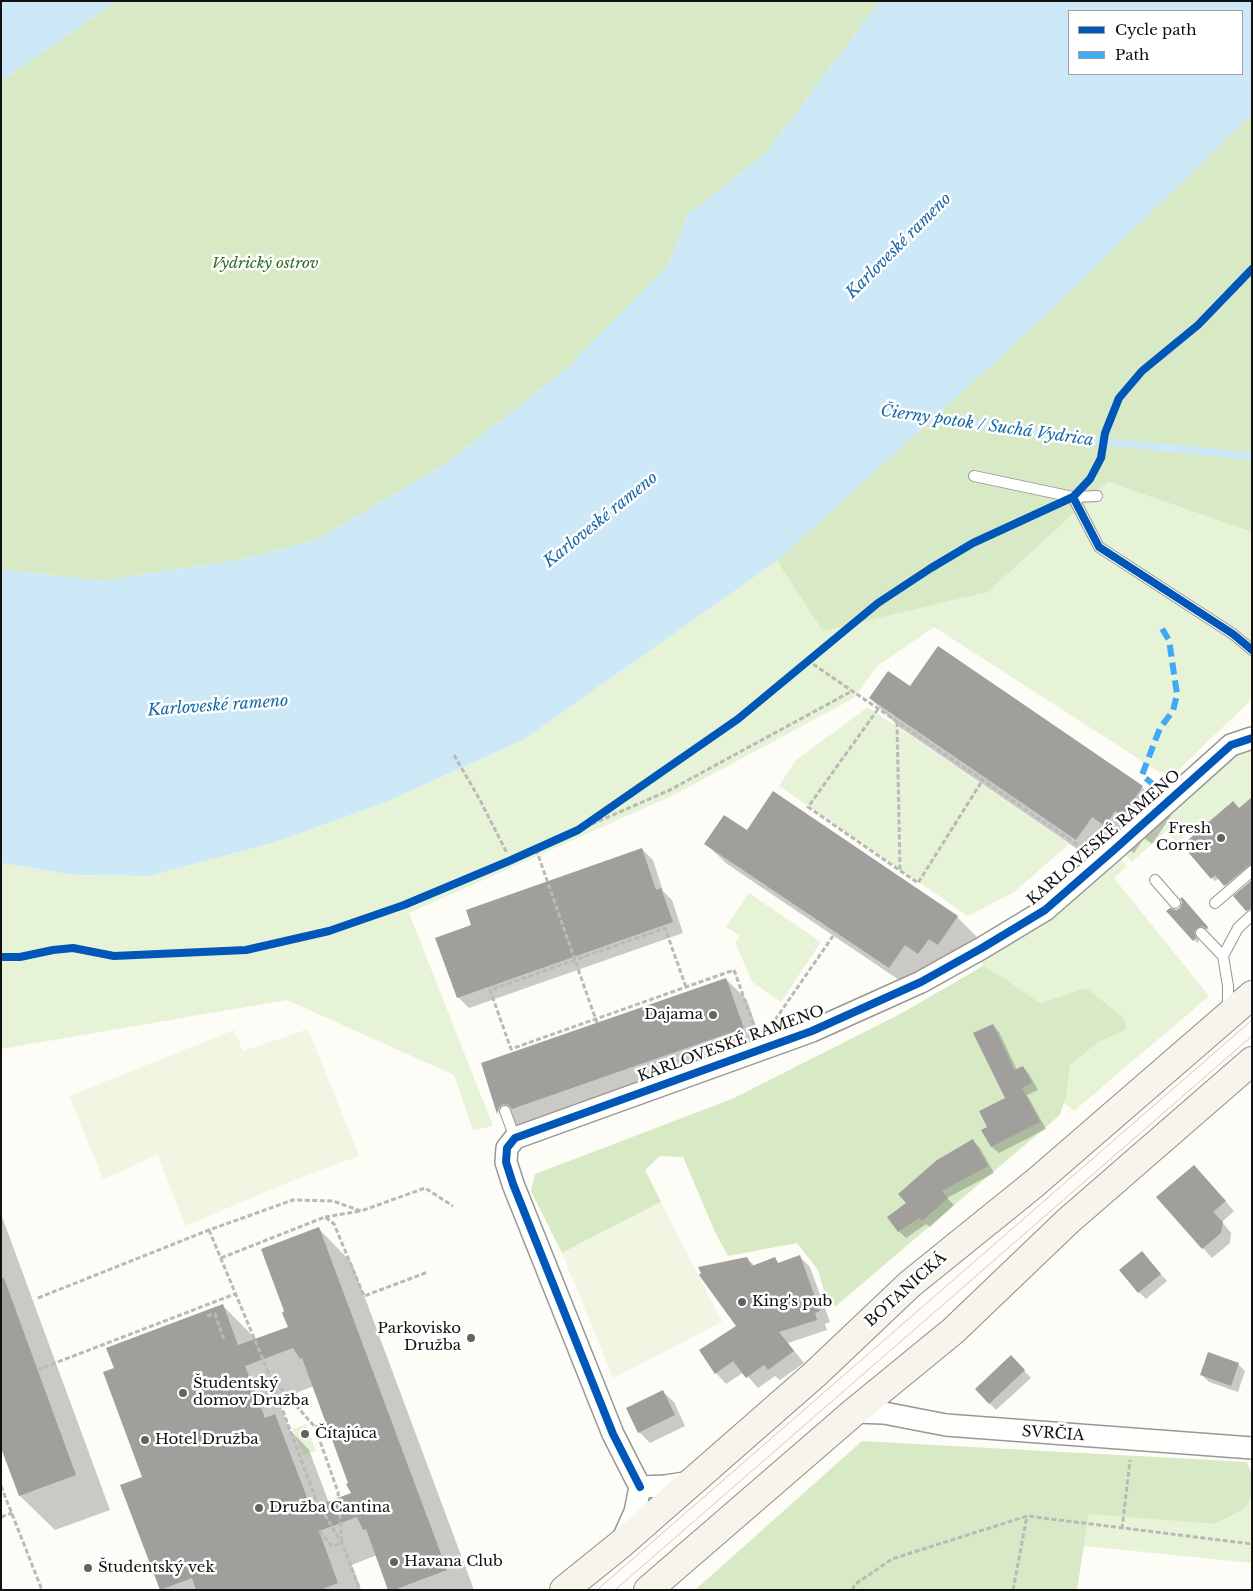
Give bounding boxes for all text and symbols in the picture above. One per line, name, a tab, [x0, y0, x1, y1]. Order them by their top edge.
legend	[1068, 10, 1243, 75]
text: Cycle path	[1115, 20, 1197, 39]
text: Path	[1115, 45, 1149, 64]
water label: Karloveské rameno	[842, 189, 956, 303]
park label: Vydrický ostrov	[212, 255, 318, 273]
water label: Čierny potok / Suchá Vydrica	[879, 402, 1095, 450]
water label: Karloveské rameno	[540, 468, 662, 572]
water label: Karloveské rameno	[147, 692, 289, 720]
street label: KARLOVESKÉ RAMENO	[1024, 767, 1184, 909]
place label: Fresh Corner	[1156, 820, 1211, 855]
marker: Fresh Corner	[1215, 832, 1227, 844]
street label: KARLOVESKÉ RAMENO	[635, 1002, 827, 1086]
place label: Dajama	[644, 1006, 703, 1024]
marker: Dajama	[707, 1009, 719, 1021]
street label: BOTANICKÁ	[862, 1249, 950, 1331]
place label: King's pub	[752, 1293, 832, 1311]
marker: King's pub	[736, 1296, 748, 1308]
place label: Parkovisko Družba	[378, 1320, 461, 1355]
marker: Parkovisko Družba	[465, 1332, 477, 1344]
place label: Študentský domov Družba	[193, 1375, 309, 1410]
marker: Študentský domov Družba	[177, 1387, 189, 1399]
street label: SVRČIA	[1021, 1423, 1085, 1445]
place label: Čítajúca	[315, 1425, 377, 1443]
marker: Čítajúca	[299, 1428, 311, 1440]
place label: Hotel Družba	[155, 1431, 259, 1449]
marker: Hotel Družba	[139, 1434, 151, 1446]
place label: Družba Cantina	[269, 1499, 390, 1517]
marker: Družba Cantina	[253, 1502, 265, 1514]
place label: Havana Club	[404, 1553, 503, 1571]
marker: Havana Club	[388, 1556, 400, 1568]
place label: Študentský vek	[98, 1559, 215, 1577]
marker: Študentský vek	[82, 1562, 94, 1574]

